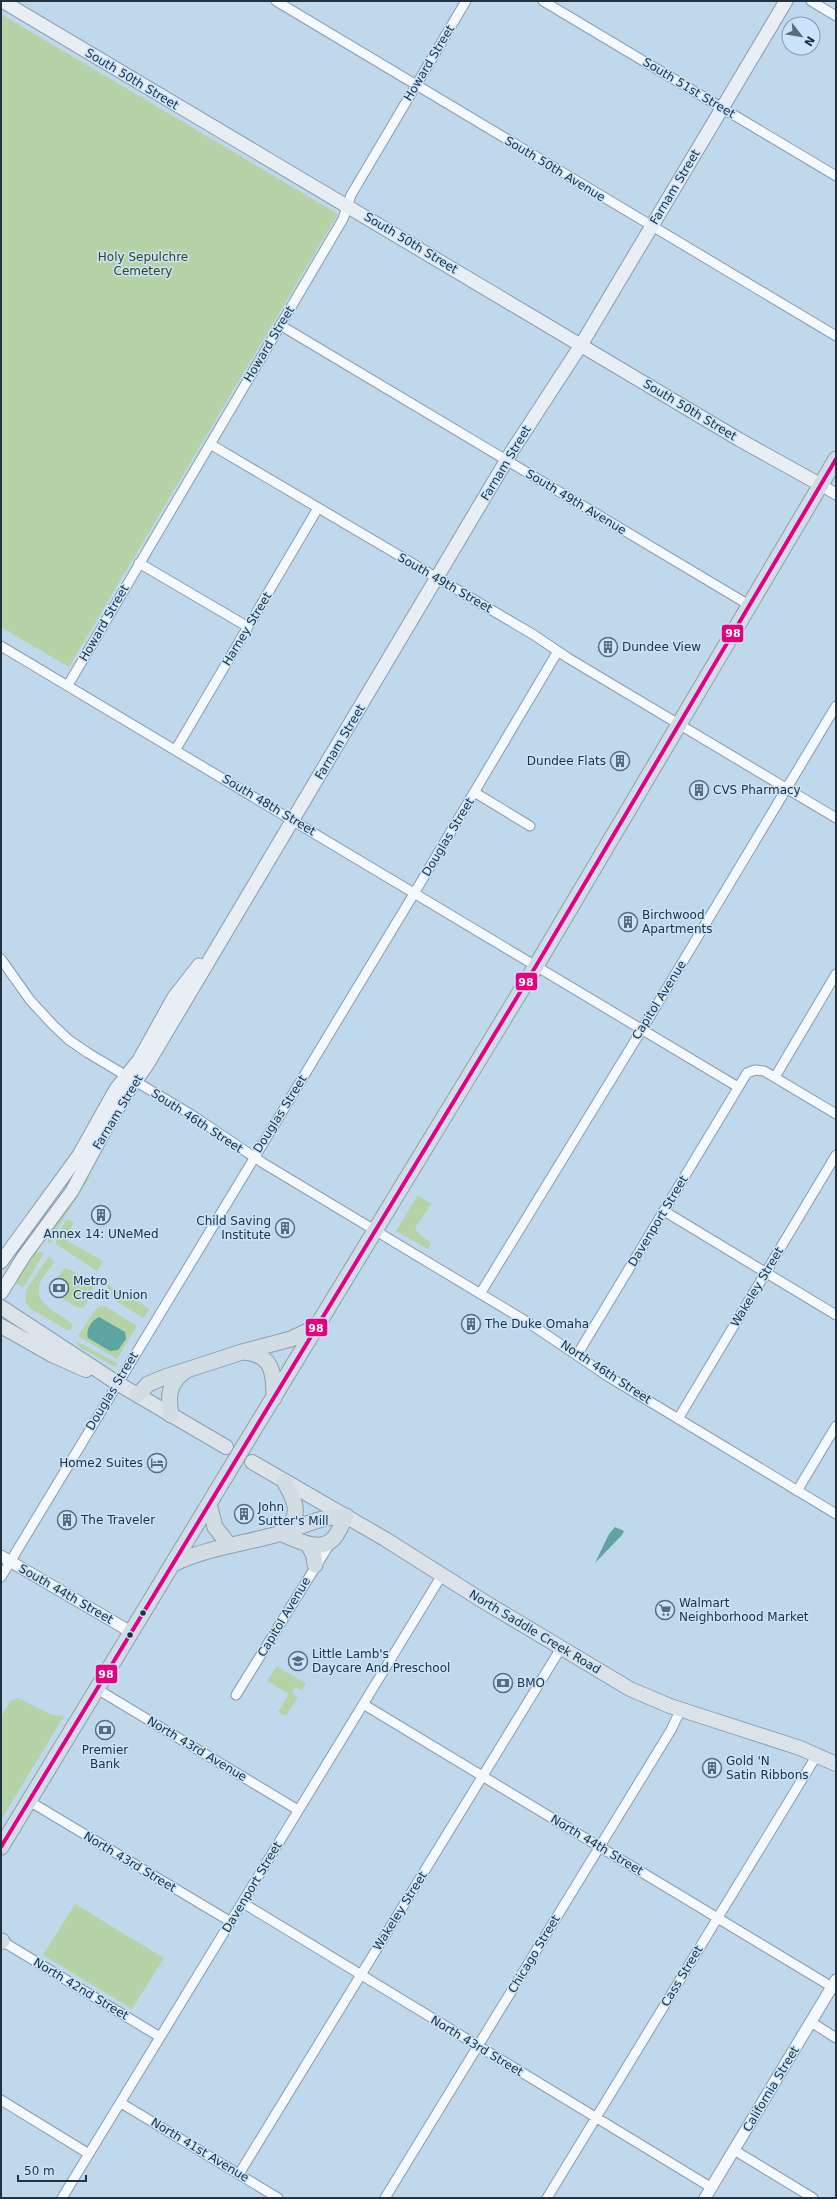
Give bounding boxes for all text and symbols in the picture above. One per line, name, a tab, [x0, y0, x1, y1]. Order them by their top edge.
north arrow	[781, 16, 821, 56]
street label: Howard Street	[401, 22, 457, 104]
text: N	[801, 34, 817, 48]
street label: South 50th Street	[83, 46, 182, 113]
street label: South 51st Street	[640, 55, 738, 121]
street label: South 50th Avenue	[502, 133, 608, 205]
street label: Farnam Street	[647, 147, 703, 227]
street label: South 50th Street	[362, 210, 461, 277]
park label: Holy Sepulchre Cemetery	[98, 250, 188, 278]
street label: Howard Street	[241, 303, 297, 385]
street label: South 50th Street	[641, 377, 740, 444]
street label: Farnam Street	[478, 423, 534, 503]
street label: South 49th Avenue	[523, 466, 629, 538]
street label: South 49th Street	[395, 550, 495, 616]
street label: Howard Street	[76, 582, 132, 664]
street label: Harney Street	[220, 589, 275, 668]
line badge: 98	[721, 624, 744, 643]
text: 98	[725, 627, 741, 640]
building icon: Dundee View	[597, 636, 619, 658]
place label: Dundee View	[622, 640, 701, 654]
street label: Farnam Street	[312, 702, 368, 782]
building icon: Dundee Flats	[609, 750, 631, 772]
place label: Dundee Flats	[527, 754, 606, 768]
street label: South 48th Street	[220, 772, 319, 839]
building icon: CVS Pharmacy	[688, 779, 710, 801]
place label: CVS Pharmacy	[713, 783, 801, 797]
street label: Douglas Street	[419, 795, 477, 879]
place label: Birchwood Apartments	[642, 908, 712, 936]
building icon: Birchwood Apartments	[617, 911, 639, 933]
street label: Capitol Avenue	[629, 958, 689, 1042]
line badge: 98	[515, 972, 538, 991]
text: 98	[518, 976, 534, 989]
street label: Farnam Street	[90, 1072, 146, 1152]
street label: Douglas Street	[250, 1072, 310, 1155]
street label: South 46th Street	[149, 1086, 246, 1156]
street label: Davenport Street	[625, 1173, 691, 1269]
building icon: Annex 14: UNeMed	[90, 1204, 112, 1226]
place label: Child Saving Institute	[196, 1214, 271, 1242]
building icon: Child Saving Institute	[274, 1217, 296, 1239]
place label: Annex 14: UNeMed	[43, 1227, 159, 1241]
street label: Wakeley Street	[728, 1244, 786, 1329]
place label: Metro Credit Union	[73, 1274, 148, 1302]
bank icon: Metro Credit Union	[48, 1277, 70, 1299]
building icon: The Duke Omaha	[460, 1313, 482, 1335]
place label: The Duke Omaha	[484, 1317, 589, 1331]
line badge: 98	[305, 1318, 328, 1337]
text: 98	[308, 1322, 324, 1335]
street label: North 46th Street	[558, 1337, 654, 1407]
street label: Douglas Street	[83, 1349, 141, 1433]
hotel icon: Home2 Suites	[146, 1452, 168, 1474]
place label: Home2 Suites	[59, 1456, 143, 1470]
place label: John Sutter's Mill	[257, 1500, 329, 1528]
building icon: John Sutter's Mill	[233, 1503, 255, 1525]
building icon: The Traveler	[56, 1509, 78, 1531]
place label: The Traveler	[80, 1513, 155, 1527]
street label: South 44th Street	[16, 1561, 116, 1627]
street label: Capitol Avenue	[255, 1575, 313, 1659]
street label: North Saddle Creek Road	[467, 1587, 603, 1677]
place label: Walmart Neighborhood Market	[679, 1596, 809, 1624]
supermarket icon: Walmart Neighborhood Market	[654, 1599, 676, 1621]
unlabelled marker	[138, 1608, 148, 1618]
unlabelled marker	[125, 1630, 135, 1640]
place label: Little Lamb's Daycare And Preschool	[312, 1647, 450, 1675]
school or university icon: Little Lamb's Daycare And Preschool	[287, 1650, 309, 1672]
line badge: 98	[95, 1664, 118, 1684]
text: 98	[98, 1668, 114, 1681]
bank icon: BMO	[492, 1672, 514, 1694]
place label: BMO	[517, 1676, 545, 1690]
street label: North 43rd Avenue	[145, 1714, 249, 1784]
bank icon: Premier Bank	[94, 1719, 116, 1741]
place label: Premier Bank	[82, 1743, 128, 1771]
place label: Gold 'N Satin Ribbons	[726, 1754, 809, 1782]
building icon: Gold 'N Satin Ribbons	[701, 1757, 723, 1779]
street label: North 44th Street	[548, 1812, 646, 1878]
street label: North 43rd Street	[81, 1829, 179, 1895]
street label: Davenport Street	[219, 1839, 285, 1935]
street label: Wakeley Street	[370, 1869, 430, 1953]
street label: Chicago Street	[505, 1912, 563, 1996]
street label: Cass Street	[658, 1943, 706, 2009]
street label: North 42nd Street	[31, 1955, 131, 2023]
street label: North 43rd Street	[428, 2013, 526, 2079]
street label: California Street	[740, 2043, 802, 2134]
street label: North 41st Avenue	[148, 2115, 252, 2185]
scale bar	[18, 2157, 86, 2183]
text: 50 m	[24, 2164, 55, 2178]

